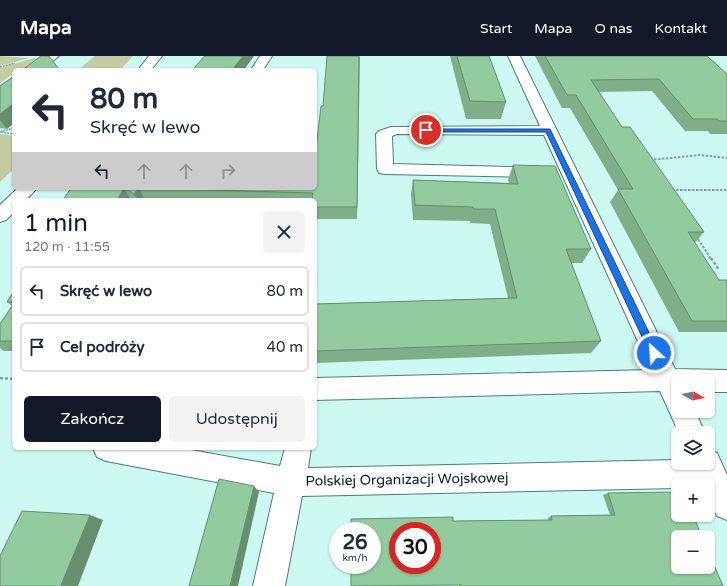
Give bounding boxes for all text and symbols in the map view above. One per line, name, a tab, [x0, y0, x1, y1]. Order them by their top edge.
text: Mapa	[20, 17, 72, 39]
text: Start	[480, 20, 512, 37]
text: Mapa	[534, 20, 572, 37]
text: O nas	[594, 20, 633, 37]
text: Kontakt	[655, 20, 707, 37]
text: 80 m	[90, 82, 158, 116]
icon: left	[24, 84, 76, 136]
pin	[409, 113, 443, 147]
text: Skręć w lewo	[90, 116, 200, 138]
icon: arrive	[415, 119, 437, 141]
icon: left	[91, 160, 113, 182]
icon: ahead	[133, 160, 155, 182]
icon: ahead	[175, 160, 197, 182]
icon: right	[217, 160, 239, 182]
text: 1 min	[24, 209, 88, 238]
button: close	[263, 211, 305, 253]
text: 120 m · 11:55	[24, 239, 110, 255]
icon: left	[26, 280, 48, 302]
text: Skręć w lewo	[60, 282, 152, 300]
text: 80 m	[266, 282, 303, 300]
position arrow	[633, 332, 675, 374]
icon: arrive	[26, 336, 48, 358]
text: Cel podróży	[60, 338, 145, 356]
text: 40 m	[266, 338, 303, 356]
north arrow	[671, 374, 715, 418]
map controls	[671, 374, 715, 574]
button: Zakończ	[24, 396, 161, 442]
button: Udostępnij	[169, 396, 305, 442]
button: layers	[671, 426, 715, 470]
street label: Polskiej Organizacji Wojskowej	[305, 469, 509, 490]
button: +	[671, 478, 715, 522]
speed limit sign: 30	[389, 522, 441, 574]
button: −	[671, 530, 715, 574]
text: 26	[342, 531, 368, 555]
text: km/h	[342, 552, 368, 564]

